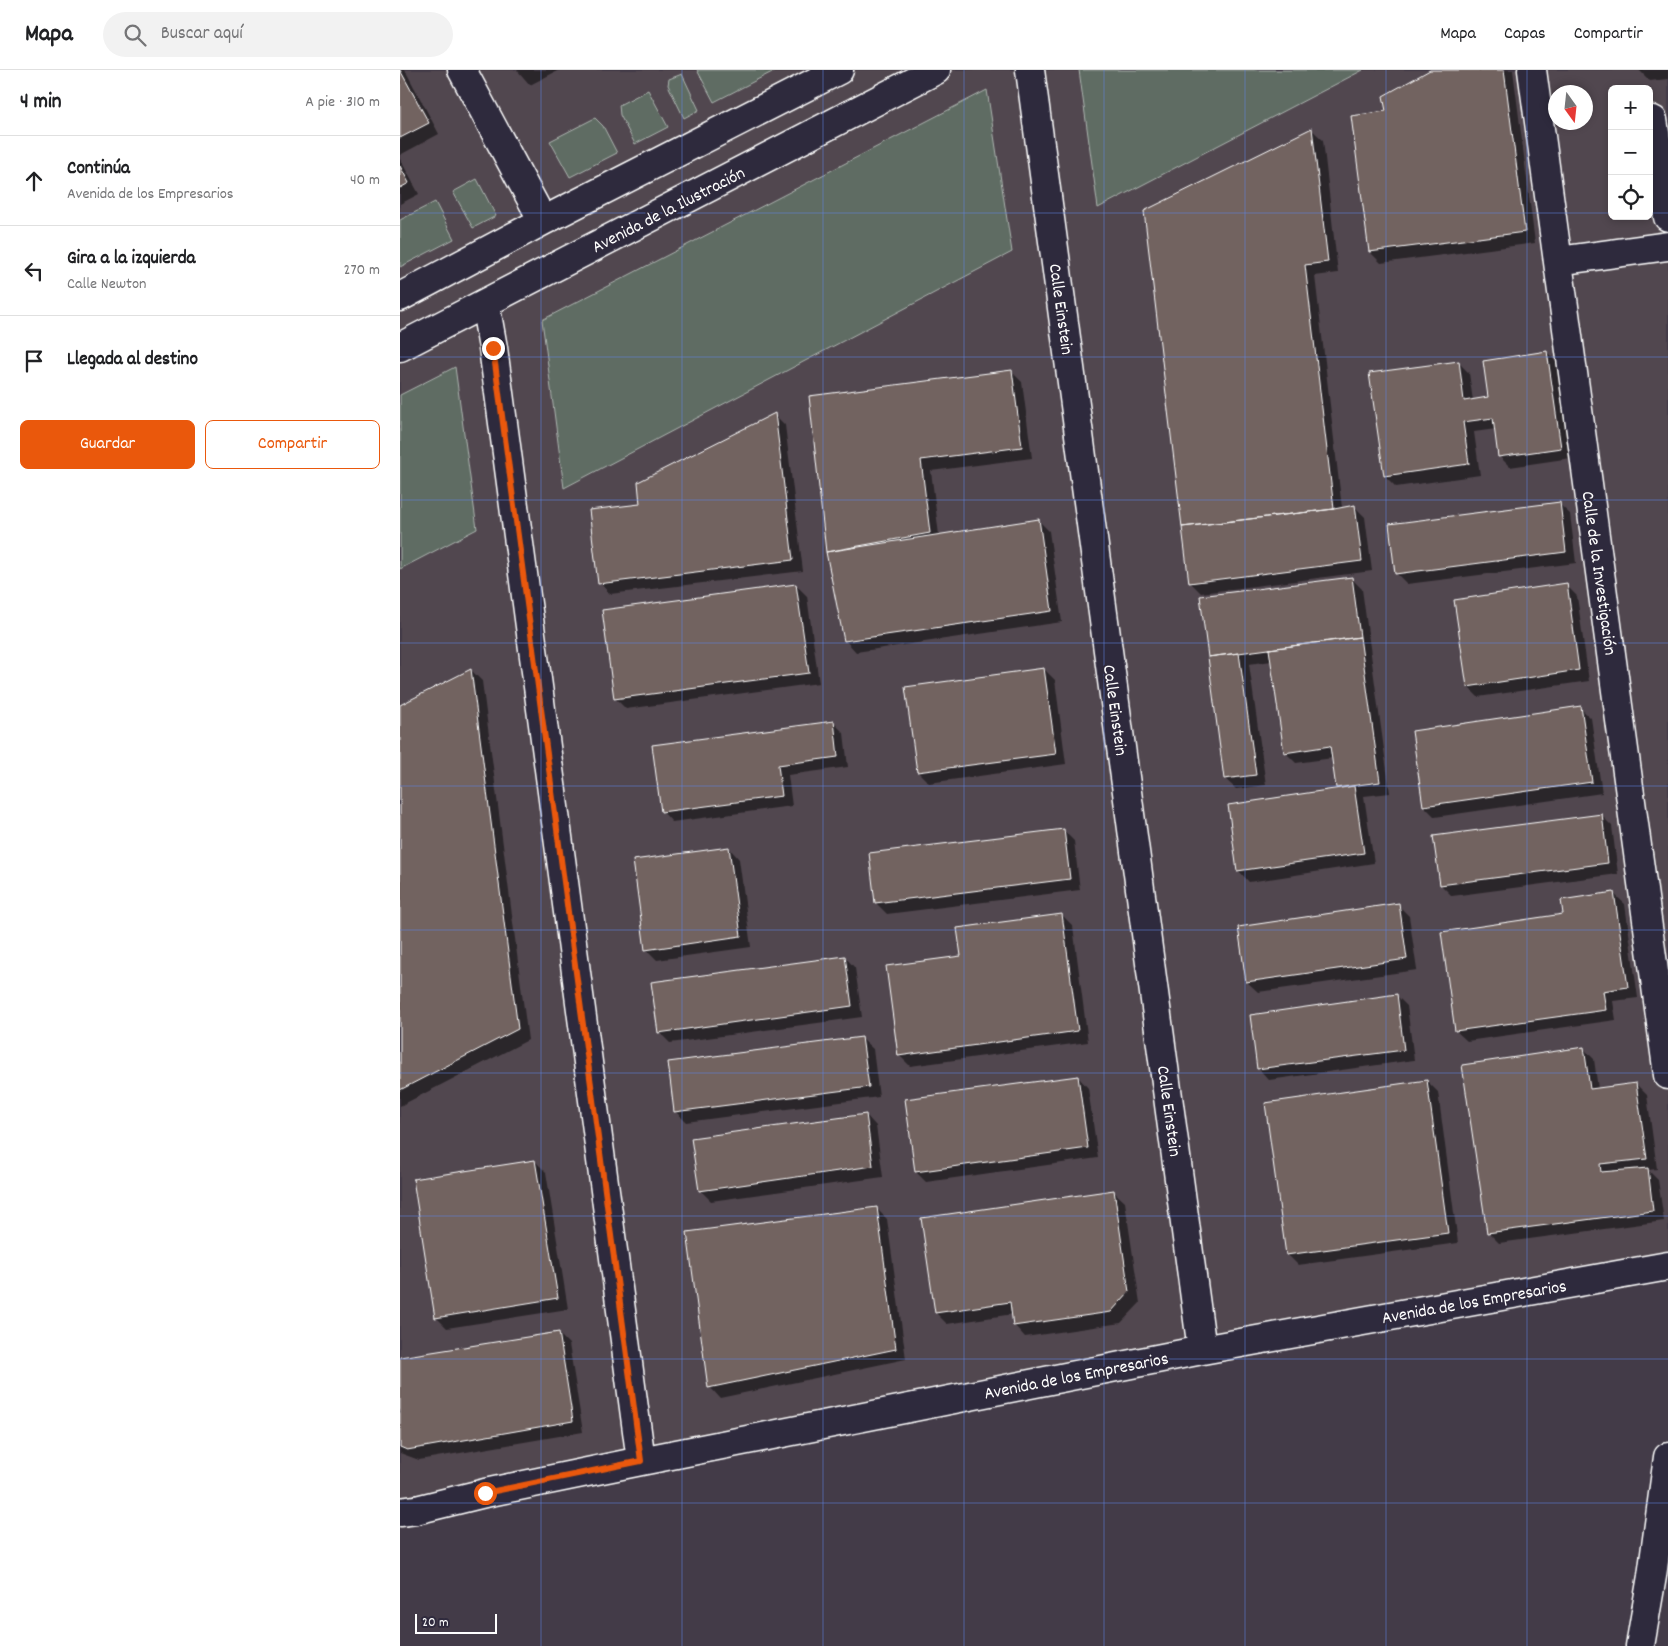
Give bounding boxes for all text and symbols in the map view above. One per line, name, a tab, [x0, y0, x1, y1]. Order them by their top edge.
search box	[103, 12, 453, 57]
text: Mapa	[25, 18, 73, 52]
icon: search	[121, 21, 149, 49]
text: Buscar aquí	[161, 21, 243, 48]
text: Mapa	[1440, 22, 1476, 47]
text: Capas	[1504, 22, 1546, 47]
text: Compartir	[1574, 22, 1643, 47]
north arrow	[1548, 85, 1593, 130]
map controls	[1608, 85, 1653, 220]
button: +	[1608, 85, 1653, 130]
text: 4 min	[20, 88, 62, 118]
text: A pie · 310 m	[305, 91, 380, 114]
button: −	[1608, 130, 1653, 175]
text: Continúa	[67, 156, 130, 183]
street label: Avenida de la Ilustración	[588, 162, 750, 261]
icon: ahead	[20, 167, 48, 195]
text: 40 m	[350, 169, 380, 192]
button: locate	[1608, 175, 1653, 220]
text: Avenida de los Empresarios	[67, 183, 234, 206]
text: Gira a la izquierda	[67, 246, 195, 273]
icon: left	[20, 257, 48, 285]
text: 270 m	[344, 259, 380, 282]
street label: Calle Einstein	[1041, 262, 1078, 356]
text: Calle Newton	[67, 273, 146, 296]
route end	[482, 337, 505, 360]
icon: arrive	[20, 347, 48, 375]
text: Llegada al destino	[67, 347, 198, 374]
button: Guardar	[20, 420, 195, 469]
button: Compartir	[205, 420, 380, 469]
street label: Calle de la Investigación	[1574, 490, 1621, 657]
street label: Calle Einstein	[1095, 663, 1132, 757]
street label: Calle Einstein	[1149, 1064, 1186, 1158]
street label: Avenida de los Empresarios	[1380, 1275, 1569, 1332]
street label: Avenida de los Empresarios	[982, 1347, 1171, 1408]
route start	[474, 1482, 497, 1505]
scale bar	[415, 1611, 498, 1634]
text: 20 m	[422, 1613, 449, 1633]

